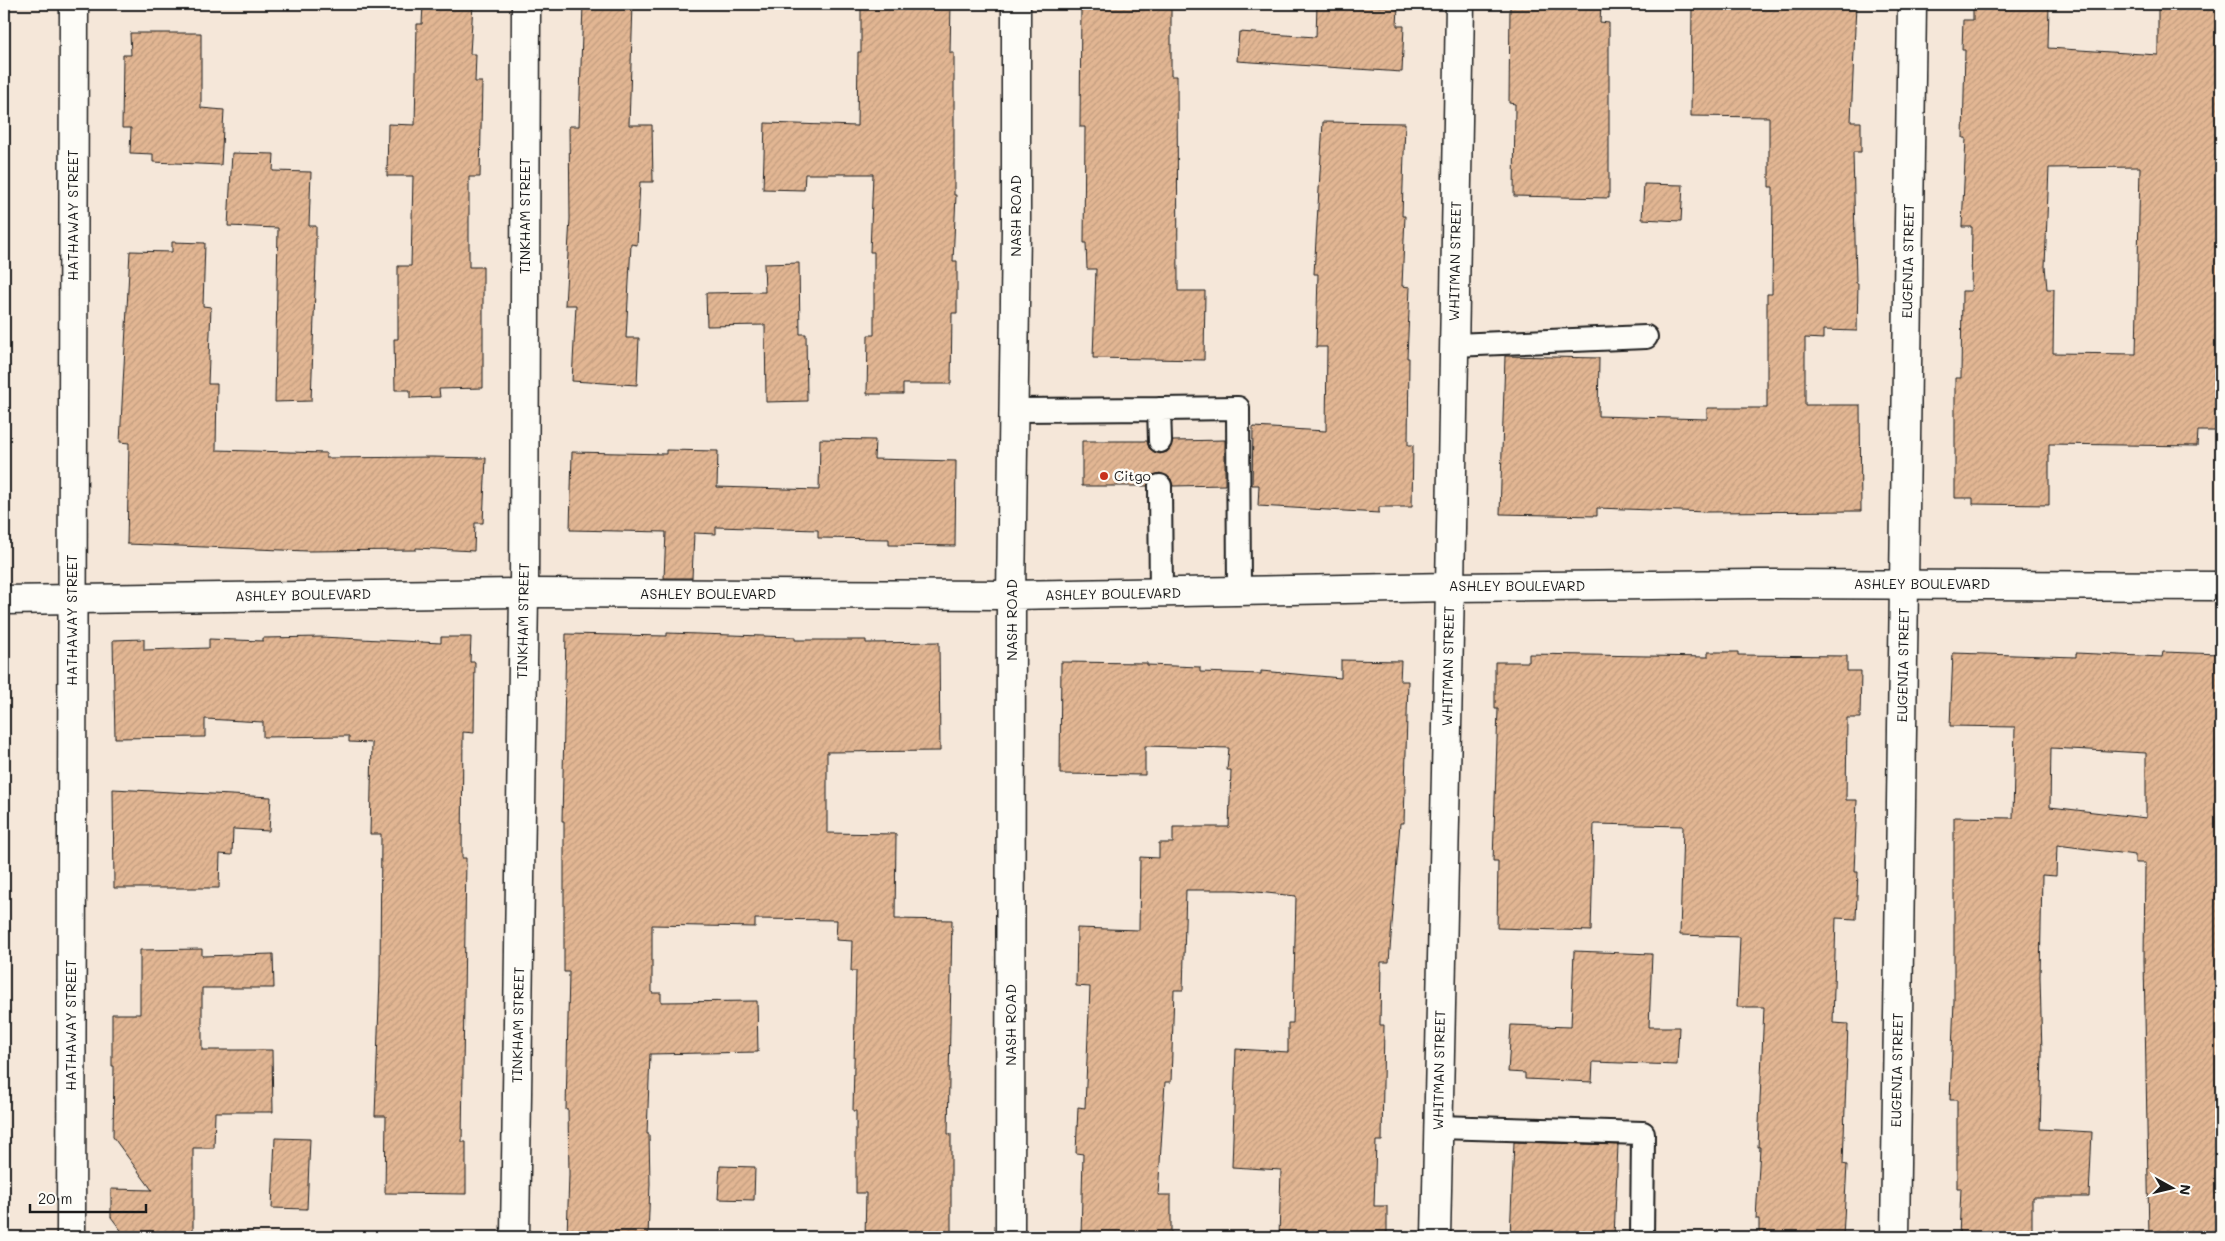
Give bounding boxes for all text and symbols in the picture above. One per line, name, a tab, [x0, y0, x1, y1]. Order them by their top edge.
street label: HATHAWAY STREET	[63, 149, 82, 281]
street label: TINKHAM STREET	[515, 158, 534, 274]
street label: NASH ROAD	[1006, 175, 1025, 257]
street label: WHITMAN STREET	[1444, 200, 1465, 321]
street label: EUGENIA STREET	[1897, 203, 1918, 319]
place label: Citgo	[1114, 466, 1151, 485]
marker: Citgo	[1098, 470, 1110, 482]
street label: HATHAWAY STREET	[62, 554, 81, 686]
street label: TINKHAM STREET	[512, 562, 533, 679]
street label: ASHLEY BOULEVARD	[1854, 574, 1990, 593]
street label: ASHLEY BOULEVARD	[1449, 576, 1585, 595]
street label: NASH ROAD	[1002, 579, 1021, 661]
street label: ASHLEY BOULEVARD	[1045, 583, 1181, 604]
street label: ASHLEY BOULEVARD	[235, 584, 371, 605]
street label: ASHLEY BOULEVARD	[640, 584, 776, 603]
street label: WHITMAN STREET	[1437, 605, 1458, 726]
street label: EUGENIA STREET	[1892, 607, 1913, 723]
street label: HATHAWAY STREET	[61, 959, 80, 1091]
street label: TINKHAM STREET	[507, 966, 528, 1083]
street label: NASH ROAD	[1001, 984, 1020, 1066]
street label: WHITMAN STREET	[1428, 1009, 1449, 1130]
street label: EUGENIA STREET	[1886, 1012, 1907, 1128]
north arrow	[2148, 1164, 2198, 1214]
scale bar	[30, 1181, 146, 1213]
text: N	[2175, 1183, 2196, 1196]
text: 20 m	[38, 1188, 72, 1208]

